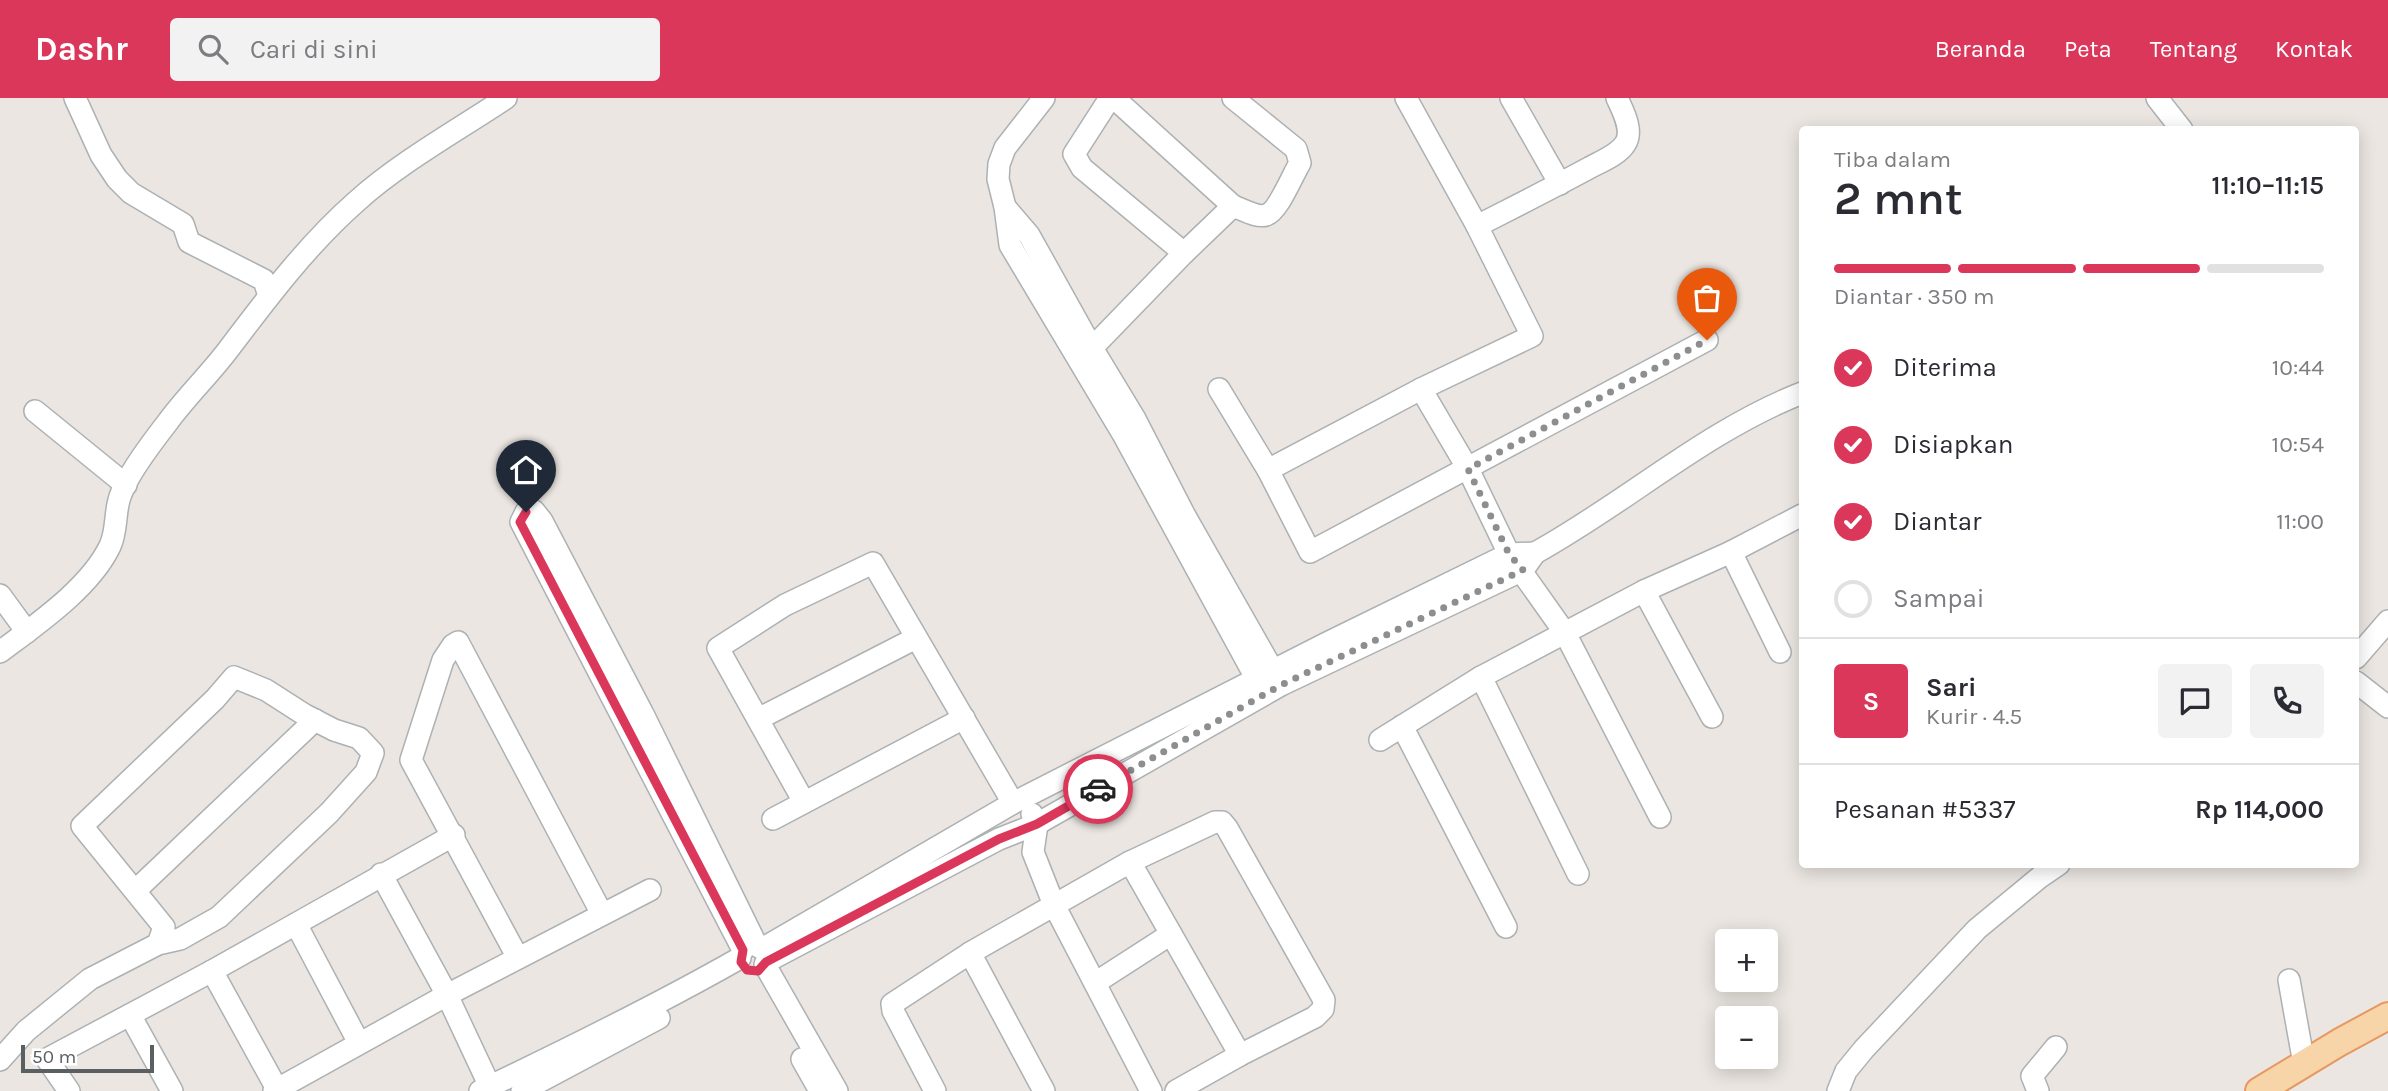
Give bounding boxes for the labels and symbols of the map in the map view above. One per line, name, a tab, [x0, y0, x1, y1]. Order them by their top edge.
pin	[1677, 268, 1737, 340]
pin	[496, 440, 556, 512]
courier	[1063, 754, 1133, 824]
scale bar	[21, 1042, 154, 1074]

